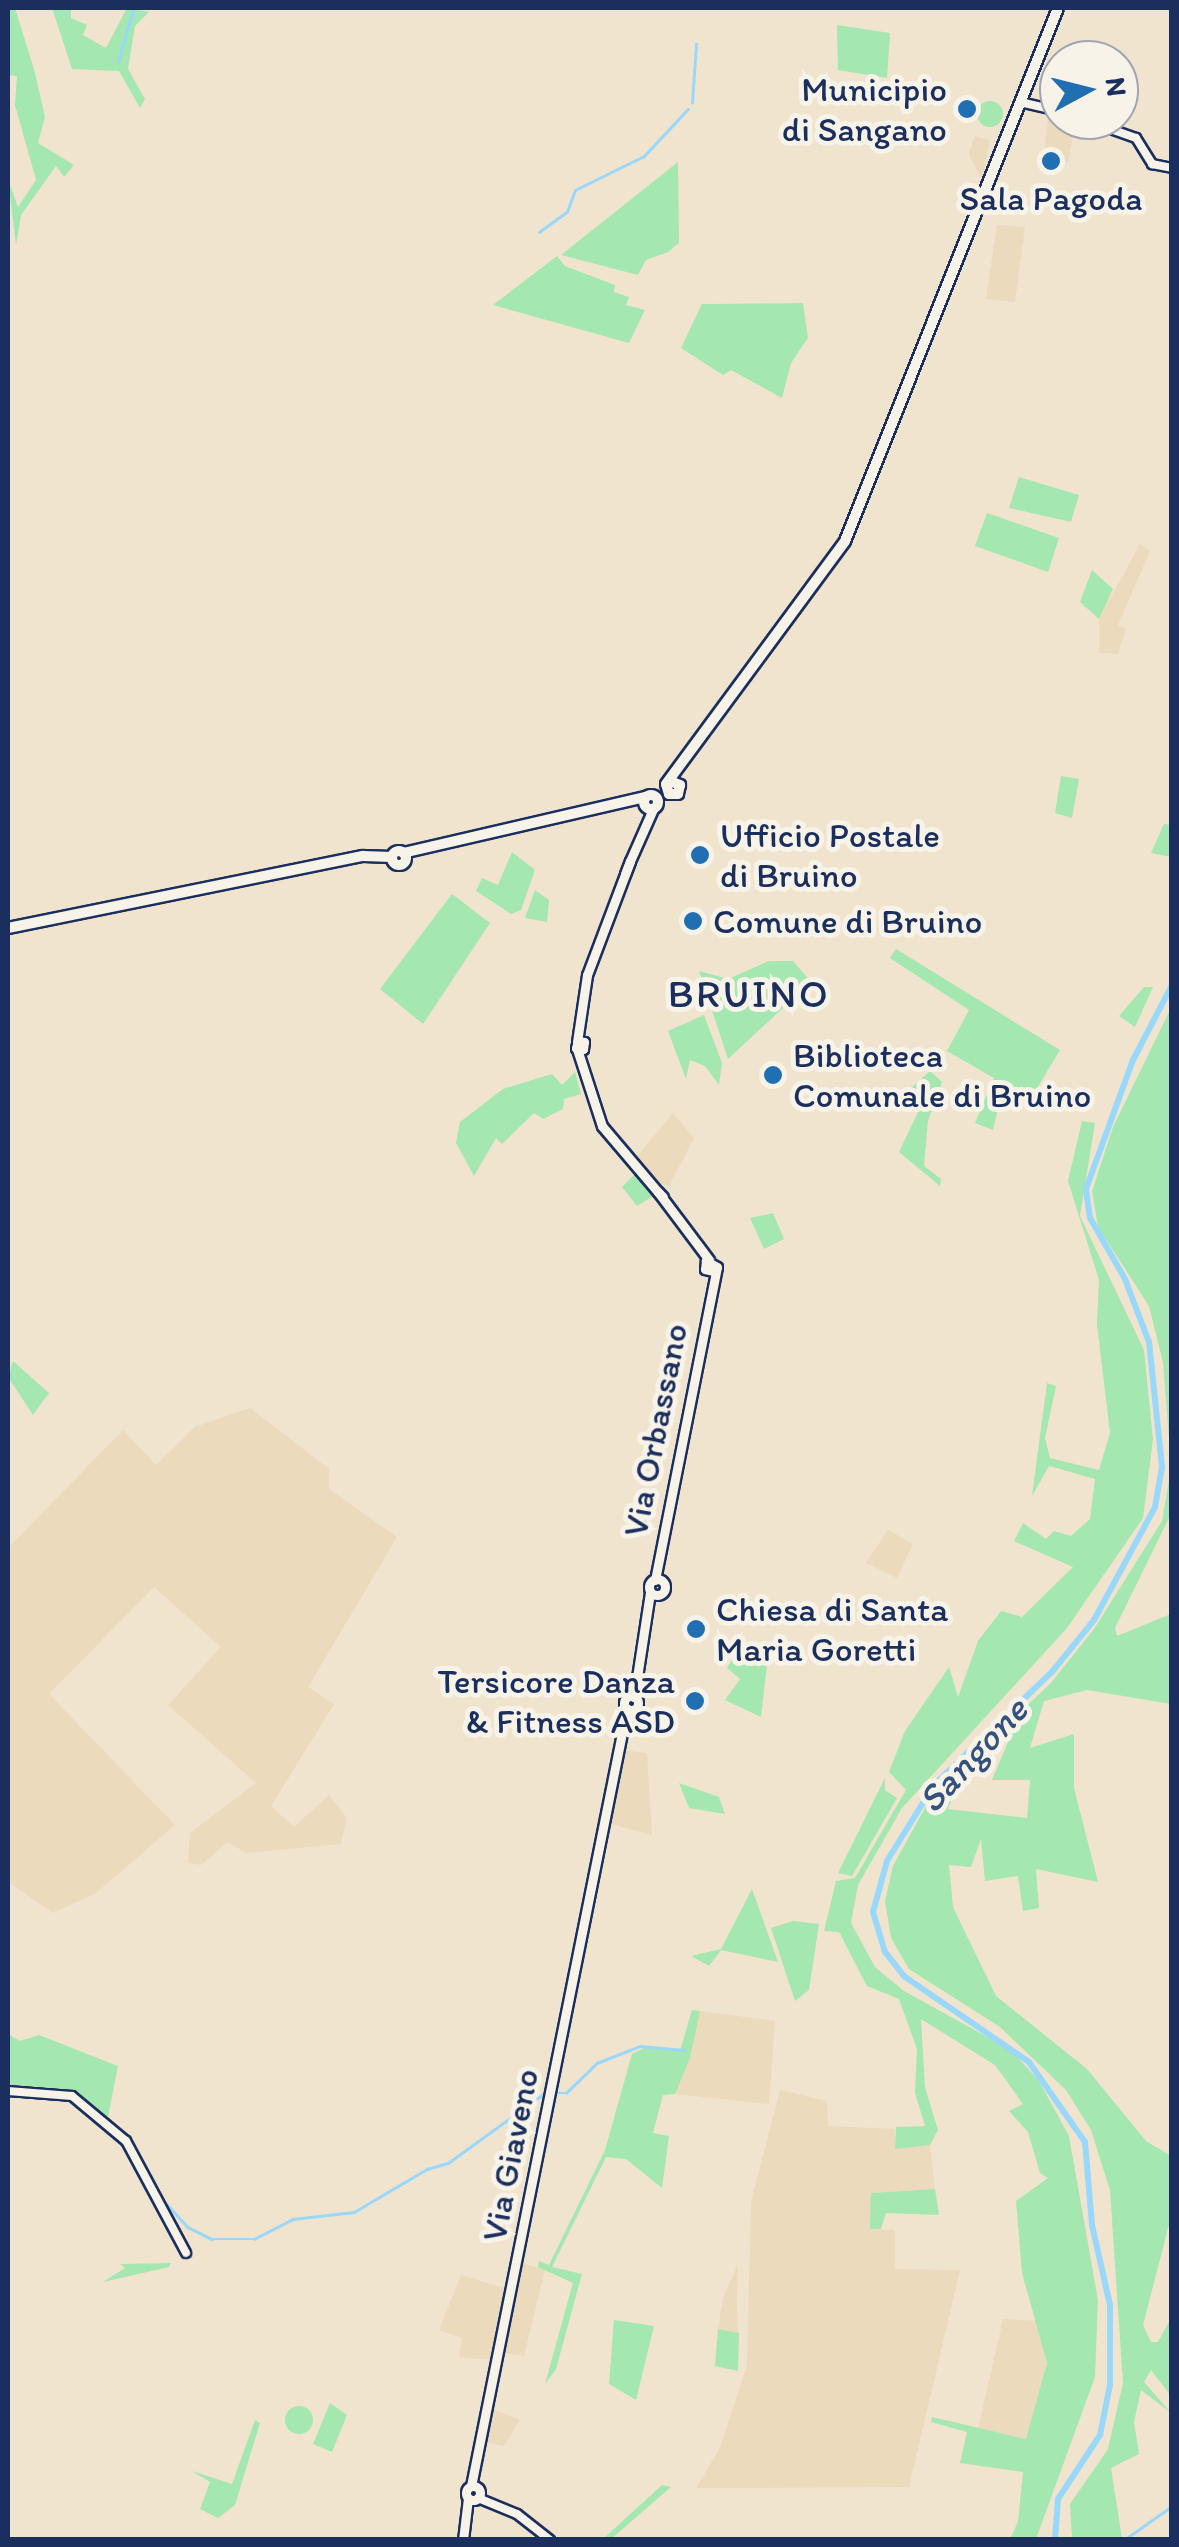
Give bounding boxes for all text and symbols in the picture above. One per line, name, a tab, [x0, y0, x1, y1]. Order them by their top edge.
north arrow	[1039, 40, 1139, 140]
place label: Municipio di Sangano	[781, 68, 947, 150]
text: N	[1099, 75, 1135, 98]
marker: Municipio di Sangano	[956, 98, 978, 120]
marker: Sala Pagoda	[1040, 150, 1062, 172]
place label: Sala Pagoda	[960, 177, 1142, 219]
place label: Ufficio Postale di Bruino	[720, 814, 938, 896]
marker: Ufficio Postale di Bruino	[689, 844, 711, 866]
place label: Comune di Bruino	[713, 900, 983, 942]
marker: Comune di Bruino	[682, 910, 704, 932]
district label: BRUINO	[670, 969, 828, 1017]
place label: Biblioteca Comunale di Bruino	[793, 1034, 1091, 1116]
marker: Biblioteca Comunale di Bruino	[762, 1064, 784, 1086]
street label: Via Orbassano	[614, 1320, 696, 1540]
place label: Chiesa di Santa Maria Goretti	[716, 1588, 949, 1670]
marker: Chiesa di Santa Maria Goretti	[685, 1618, 707, 1640]
place label: Tersicore Danza & Fitness ASD	[437, 1660, 675, 1742]
water label: Sangone	[908, 1688, 1038, 1822]
marker: Tersicore Danza & Fitness ASD	[684, 1690, 706, 1712]
street label: Via Giaveno	[473, 2065, 547, 2245]

